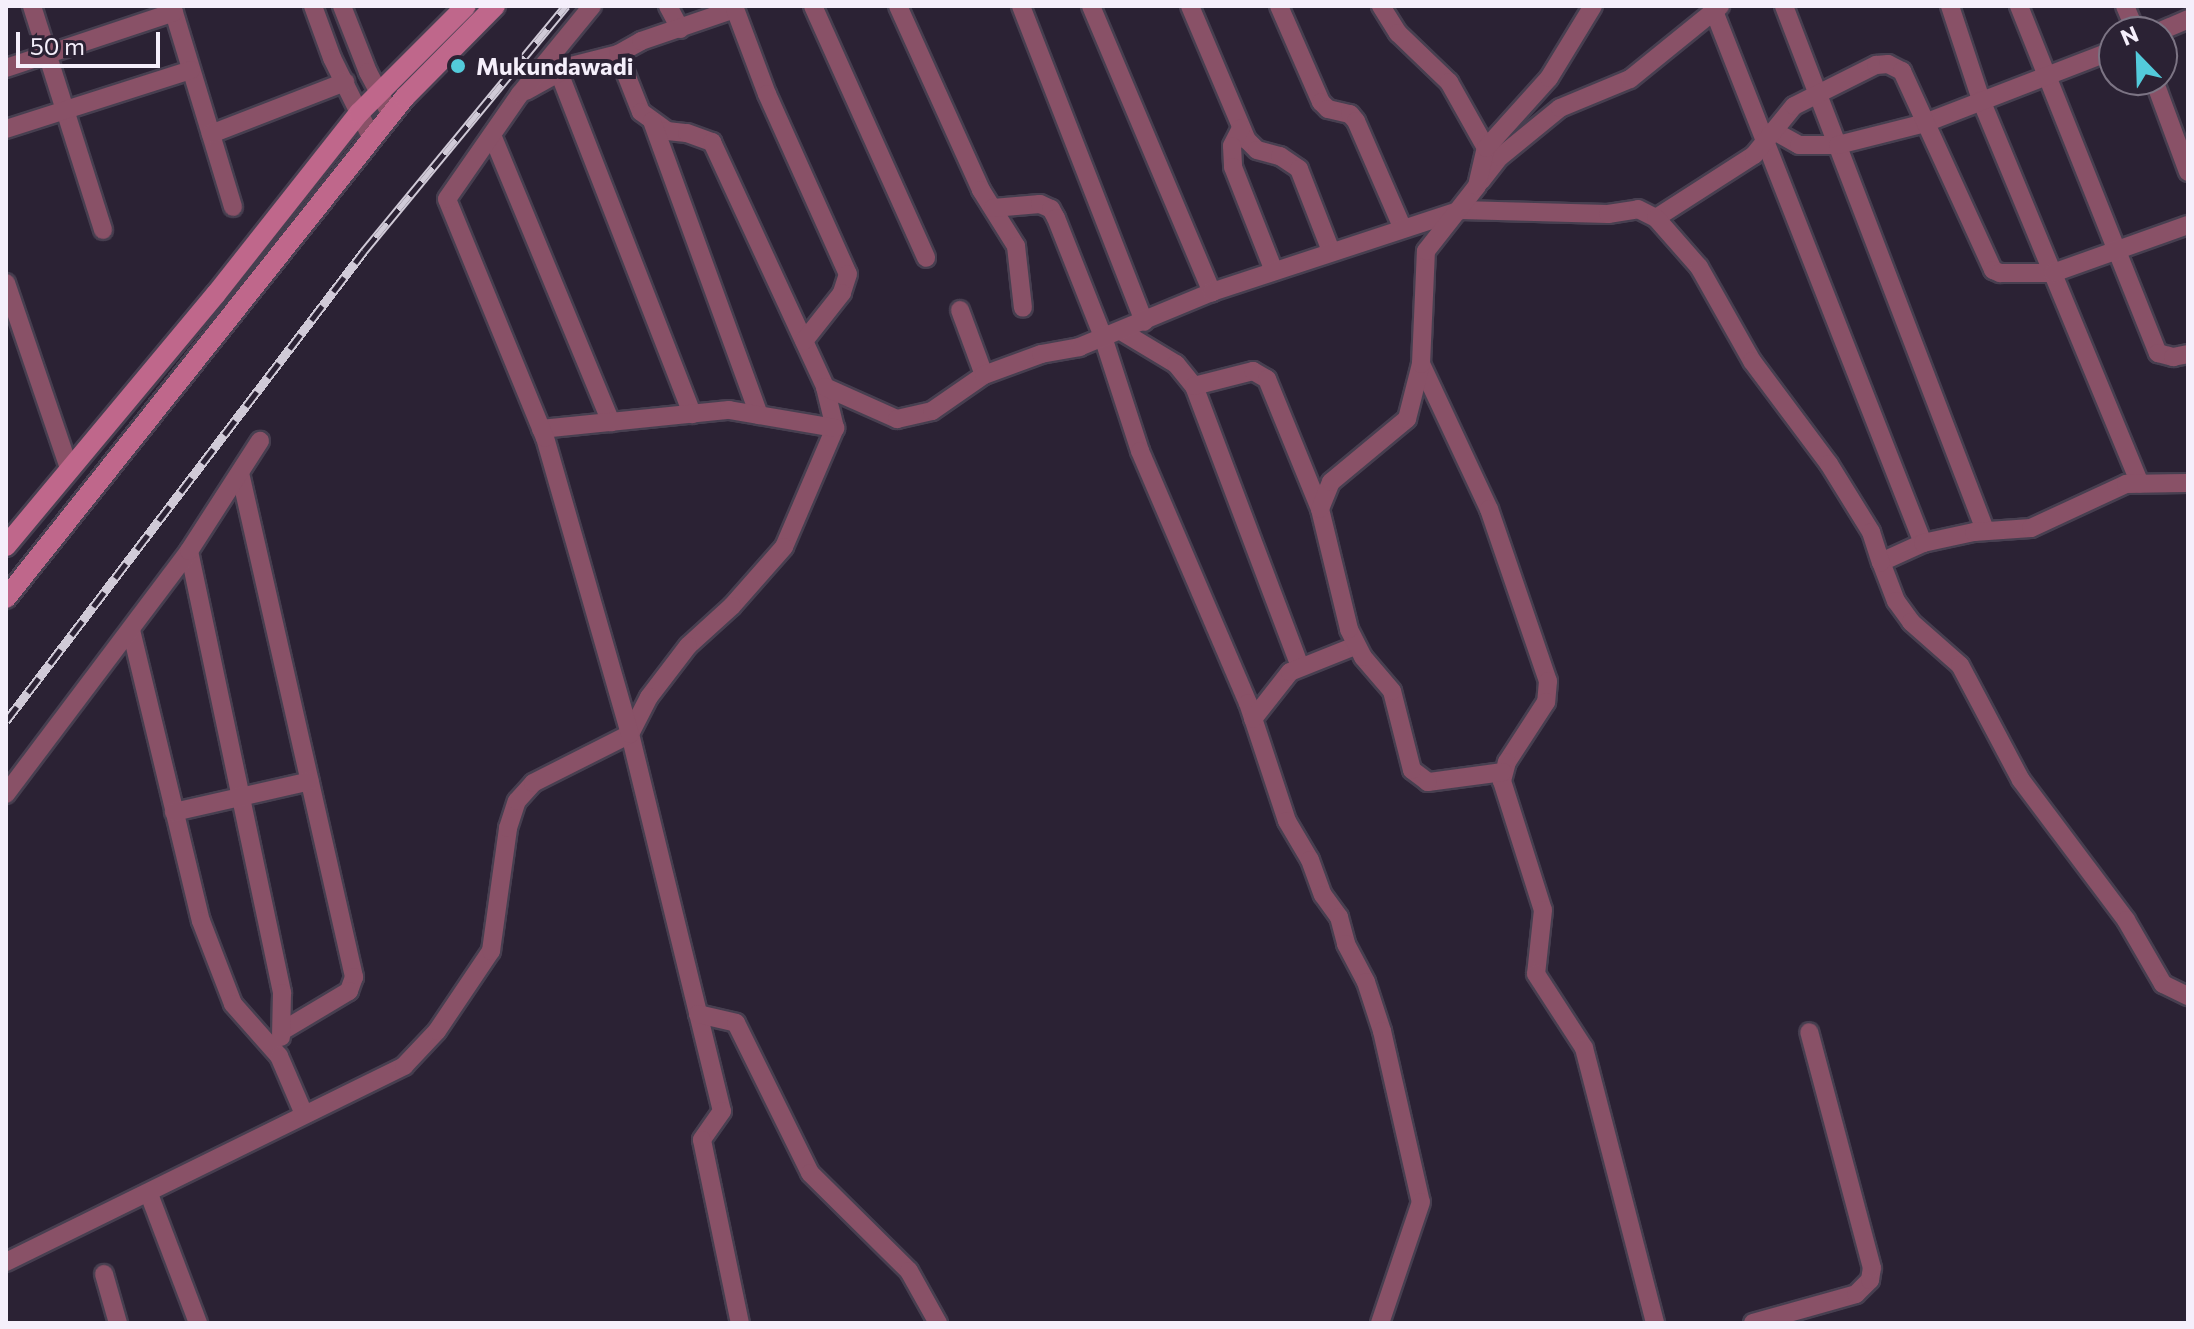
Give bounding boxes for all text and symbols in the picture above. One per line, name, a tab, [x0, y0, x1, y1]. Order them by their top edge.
scale bar	[20, 16, 164, 66]
north arrow	[2098, 16, 2178, 96]
text: N	[2116, 20, 2142, 51]
text: 50 m	[30, 31, 85, 60]
place label: Mukundawadi	[476, 52, 633, 80]
marker: Mukundawadi	[447, 55, 469, 77]

